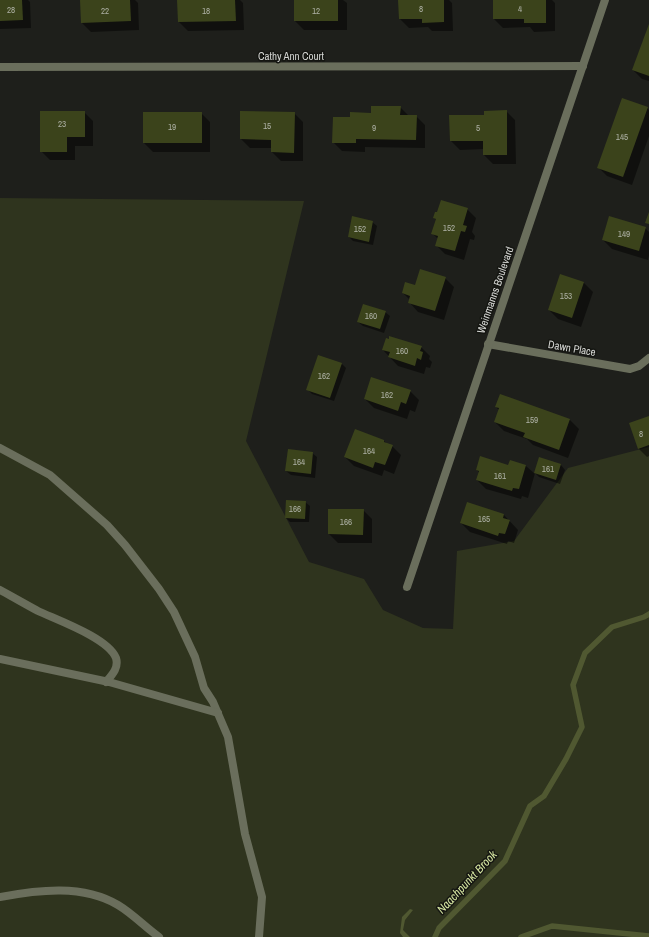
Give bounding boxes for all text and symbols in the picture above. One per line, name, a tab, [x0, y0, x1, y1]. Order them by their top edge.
house number: 8	[419, 3, 423, 15]
house number: 4	[518, 3, 522, 15]
house number: 28	[7, 4, 15, 16]
house number: 22	[101, 5, 109, 17]
house number: 18	[202, 5, 210, 17]
house number: 12	[312, 5, 320, 17]
street label: Cathy Ann Court	[258, 49, 325, 63]
house number: 23	[58, 118, 66, 130]
house number: 15	[263, 120, 271, 132]
house number: 19	[168, 121, 176, 133]
house number: 9	[372, 122, 376, 134]
house number: 5	[476, 122, 480, 134]
house number: 145	[616, 131, 628, 143]
house number: 152	[443, 222, 455, 234]
house number: 152	[354, 223, 366, 235]
house number: 149	[618, 228, 630, 240]
street label: Weinmanns Boulevard	[474, 245, 516, 335]
house number: 153	[560, 290, 572, 302]
house number: 160	[365, 310, 377, 322]
street label: Dawn Place	[547, 337, 597, 359]
house number: 160	[396, 345, 408, 357]
house number: 162	[318, 370, 330, 382]
house number: 162	[381, 389, 393, 401]
house number: 159	[526, 414, 538, 426]
house number: 8	[639, 428, 643, 440]
house number: 164	[363, 445, 375, 457]
house number: 164	[293, 456, 305, 468]
house number: 161	[542, 463, 554, 475]
house number: 161	[494, 470, 506, 482]
house number: 166	[289, 503, 301, 515]
house number: 165	[478, 513, 490, 525]
house number: 166	[340, 516, 352, 528]
water label: Naachpunkt Brook	[434, 846, 501, 917]

